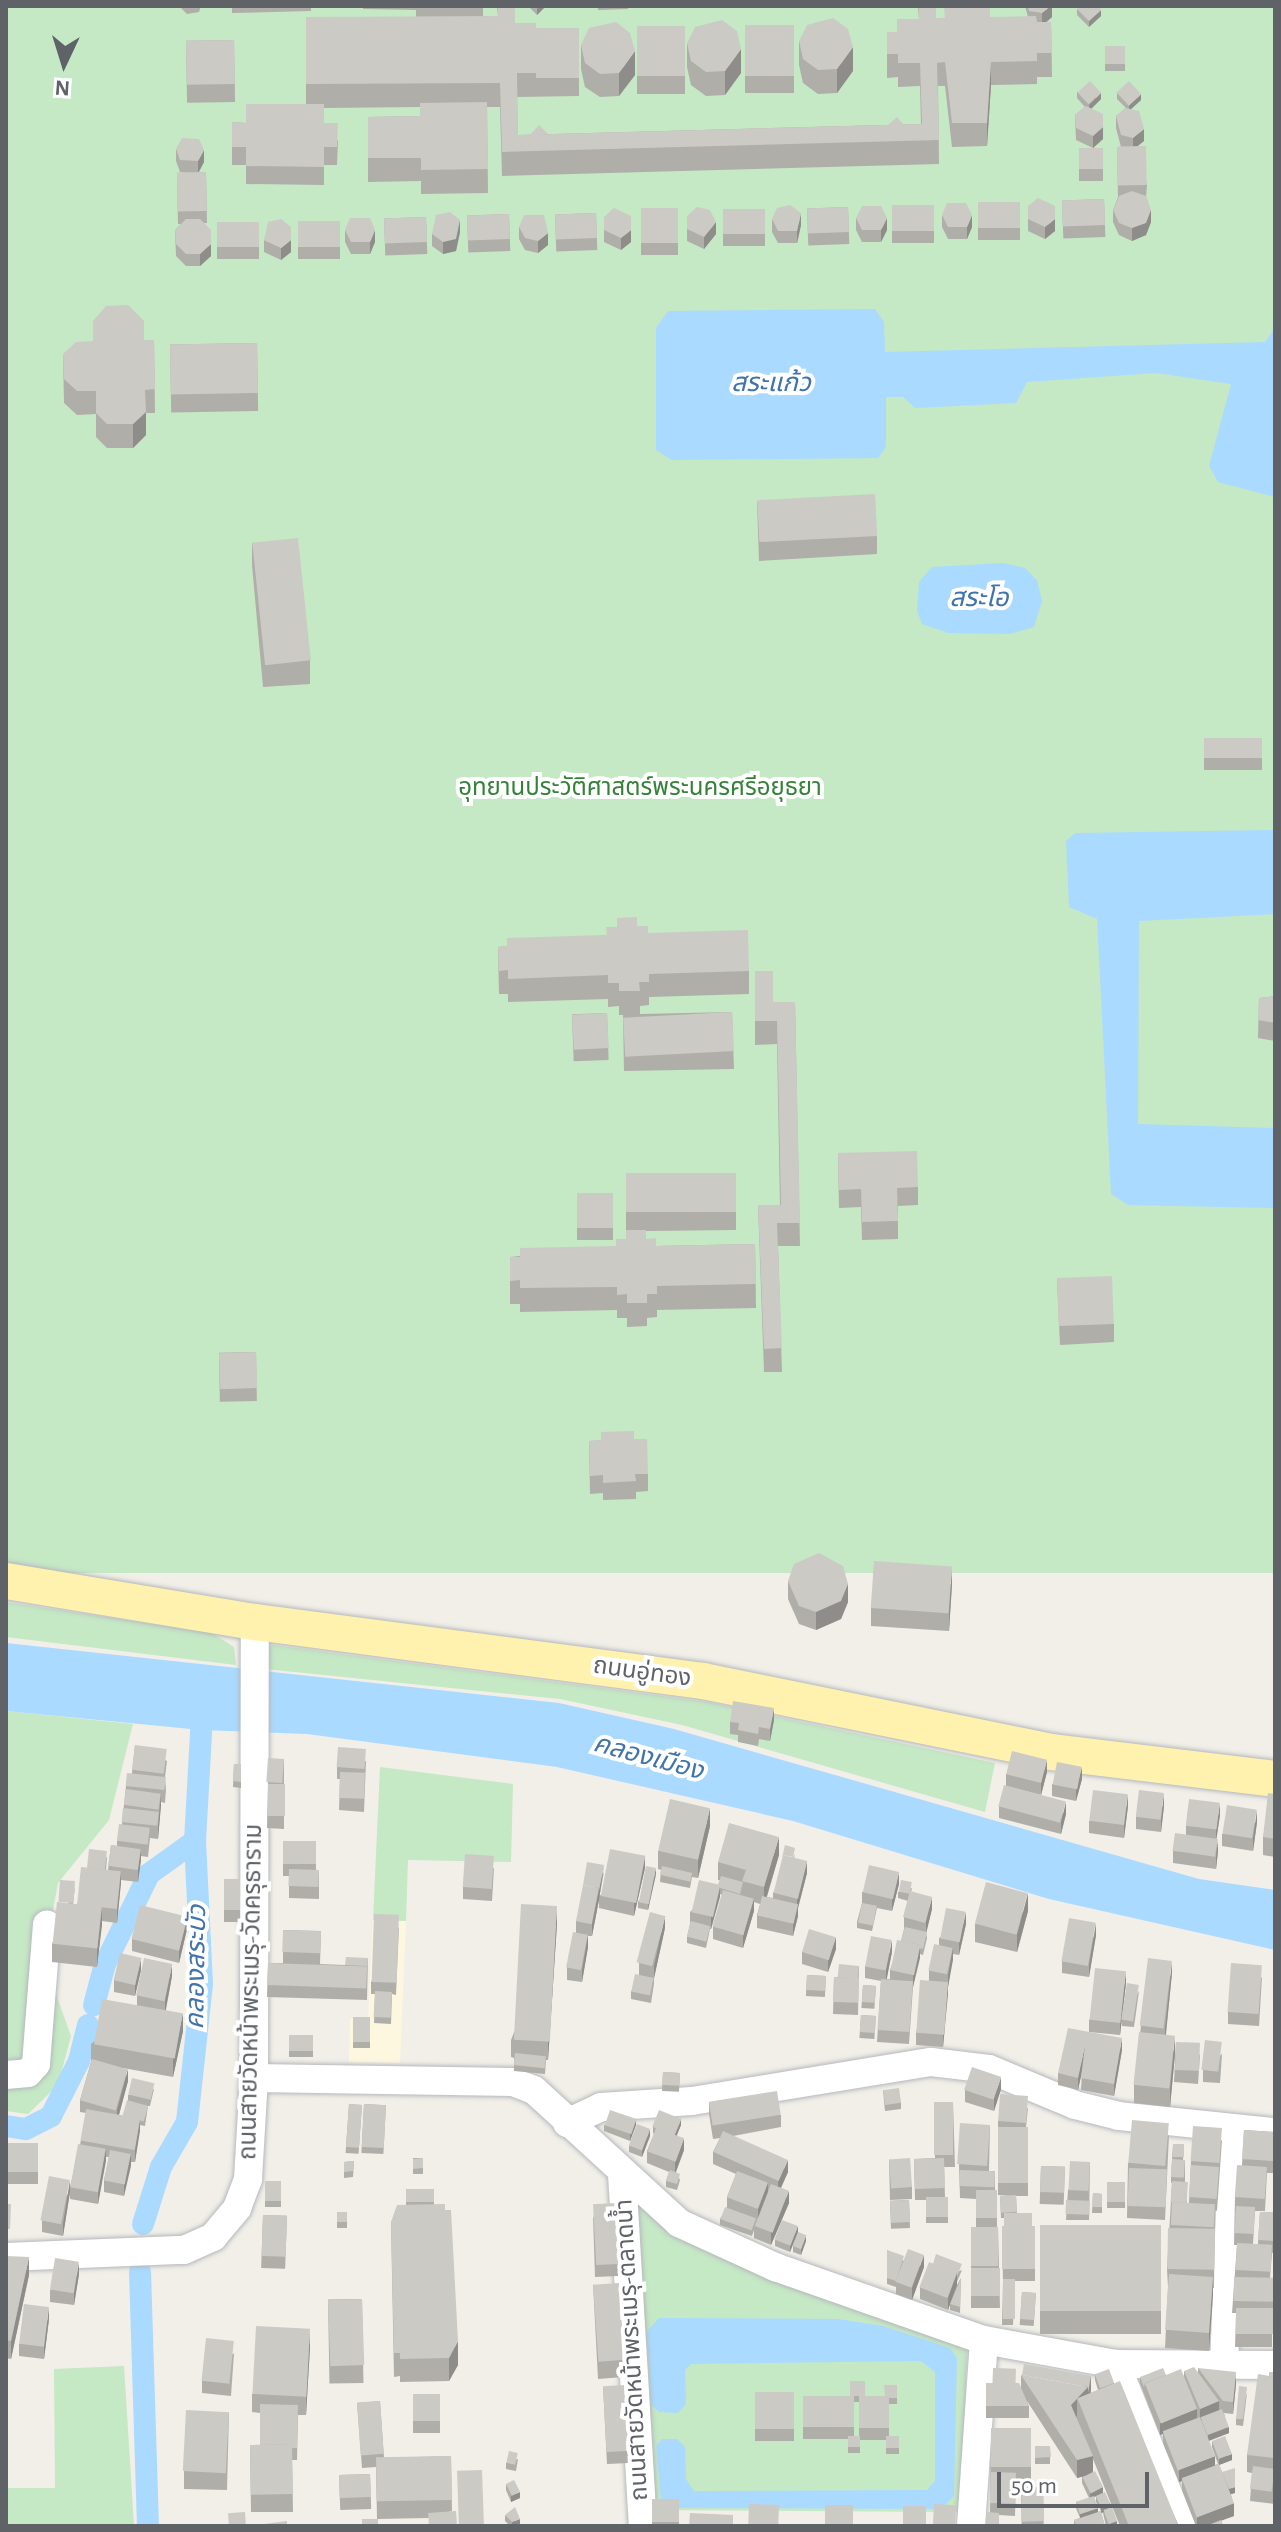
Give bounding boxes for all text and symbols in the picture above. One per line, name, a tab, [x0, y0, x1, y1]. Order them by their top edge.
north arrow	[24, 24, 104, 104]
text: N	[54, 76, 71, 99]
water label: สระแก้ว	[731, 368, 811, 400]
water label: สระโอ	[949, 583, 1009, 615]
park label: อุทยานประวัติศาสตร์พระนครศรีอยุธยา	[458, 775, 822, 803]
street label: ถนนอู่ทอง	[591, 1652, 693, 1694]
water label: คลองเมือง	[590, 1728, 706, 1788]
street label: ถนนสายวัดหน้าพระเมรุ-วัดครุธาราม	[235, 1824, 269, 2160]
water label: คลองสระบัว	[180, 1904, 214, 2030]
street label: ถนนสายวัดหน้าพระเมรุ-ตลาดน้ำ	[611, 2198, 655, 2502]
scale bar	[1001, 2456, 1153, 2506]
text: 50 m	[1011, 2474, 1057, 2498]

